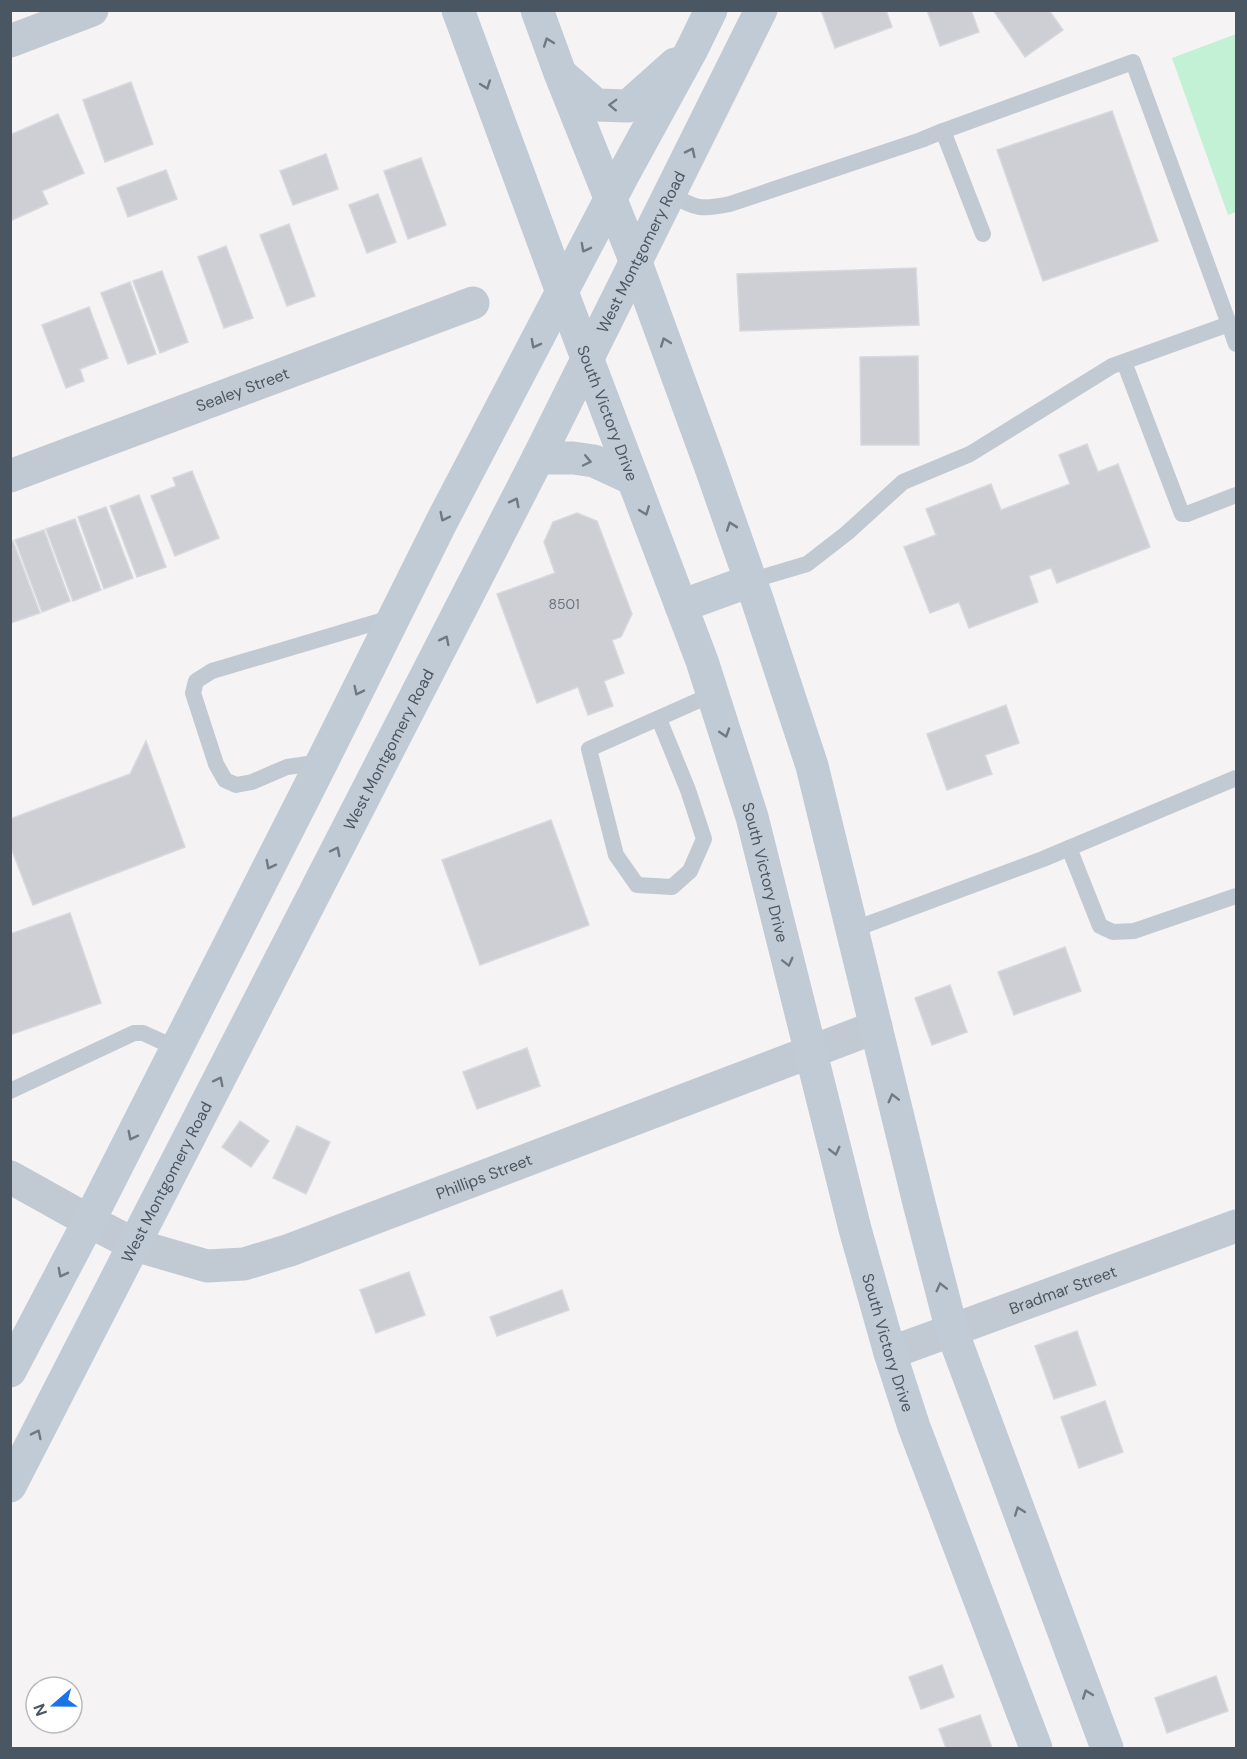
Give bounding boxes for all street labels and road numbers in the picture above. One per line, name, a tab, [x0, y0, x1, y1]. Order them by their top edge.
street label: West Montgomery Road	[592, 168, 690, 337]
street label: South Victory Drive	[572, 342, 643, 484]
street label: Sealey Street	[193, 363, 292, 417]
street label: West Montgomery Road	[339, 666, 439, 834]
street label: South Victory Drive	[737, 800, 793, 945]
street label: West Montgomery Road	[117, 1098, 217, 1266]
street label: Phillips Street	[433, 1149, 535, 1204]
street label: Bradmar Street	[1006, 1261, 1120, 1319]
street label: South Victory Drive	[857, 1271, 918, 1415]

